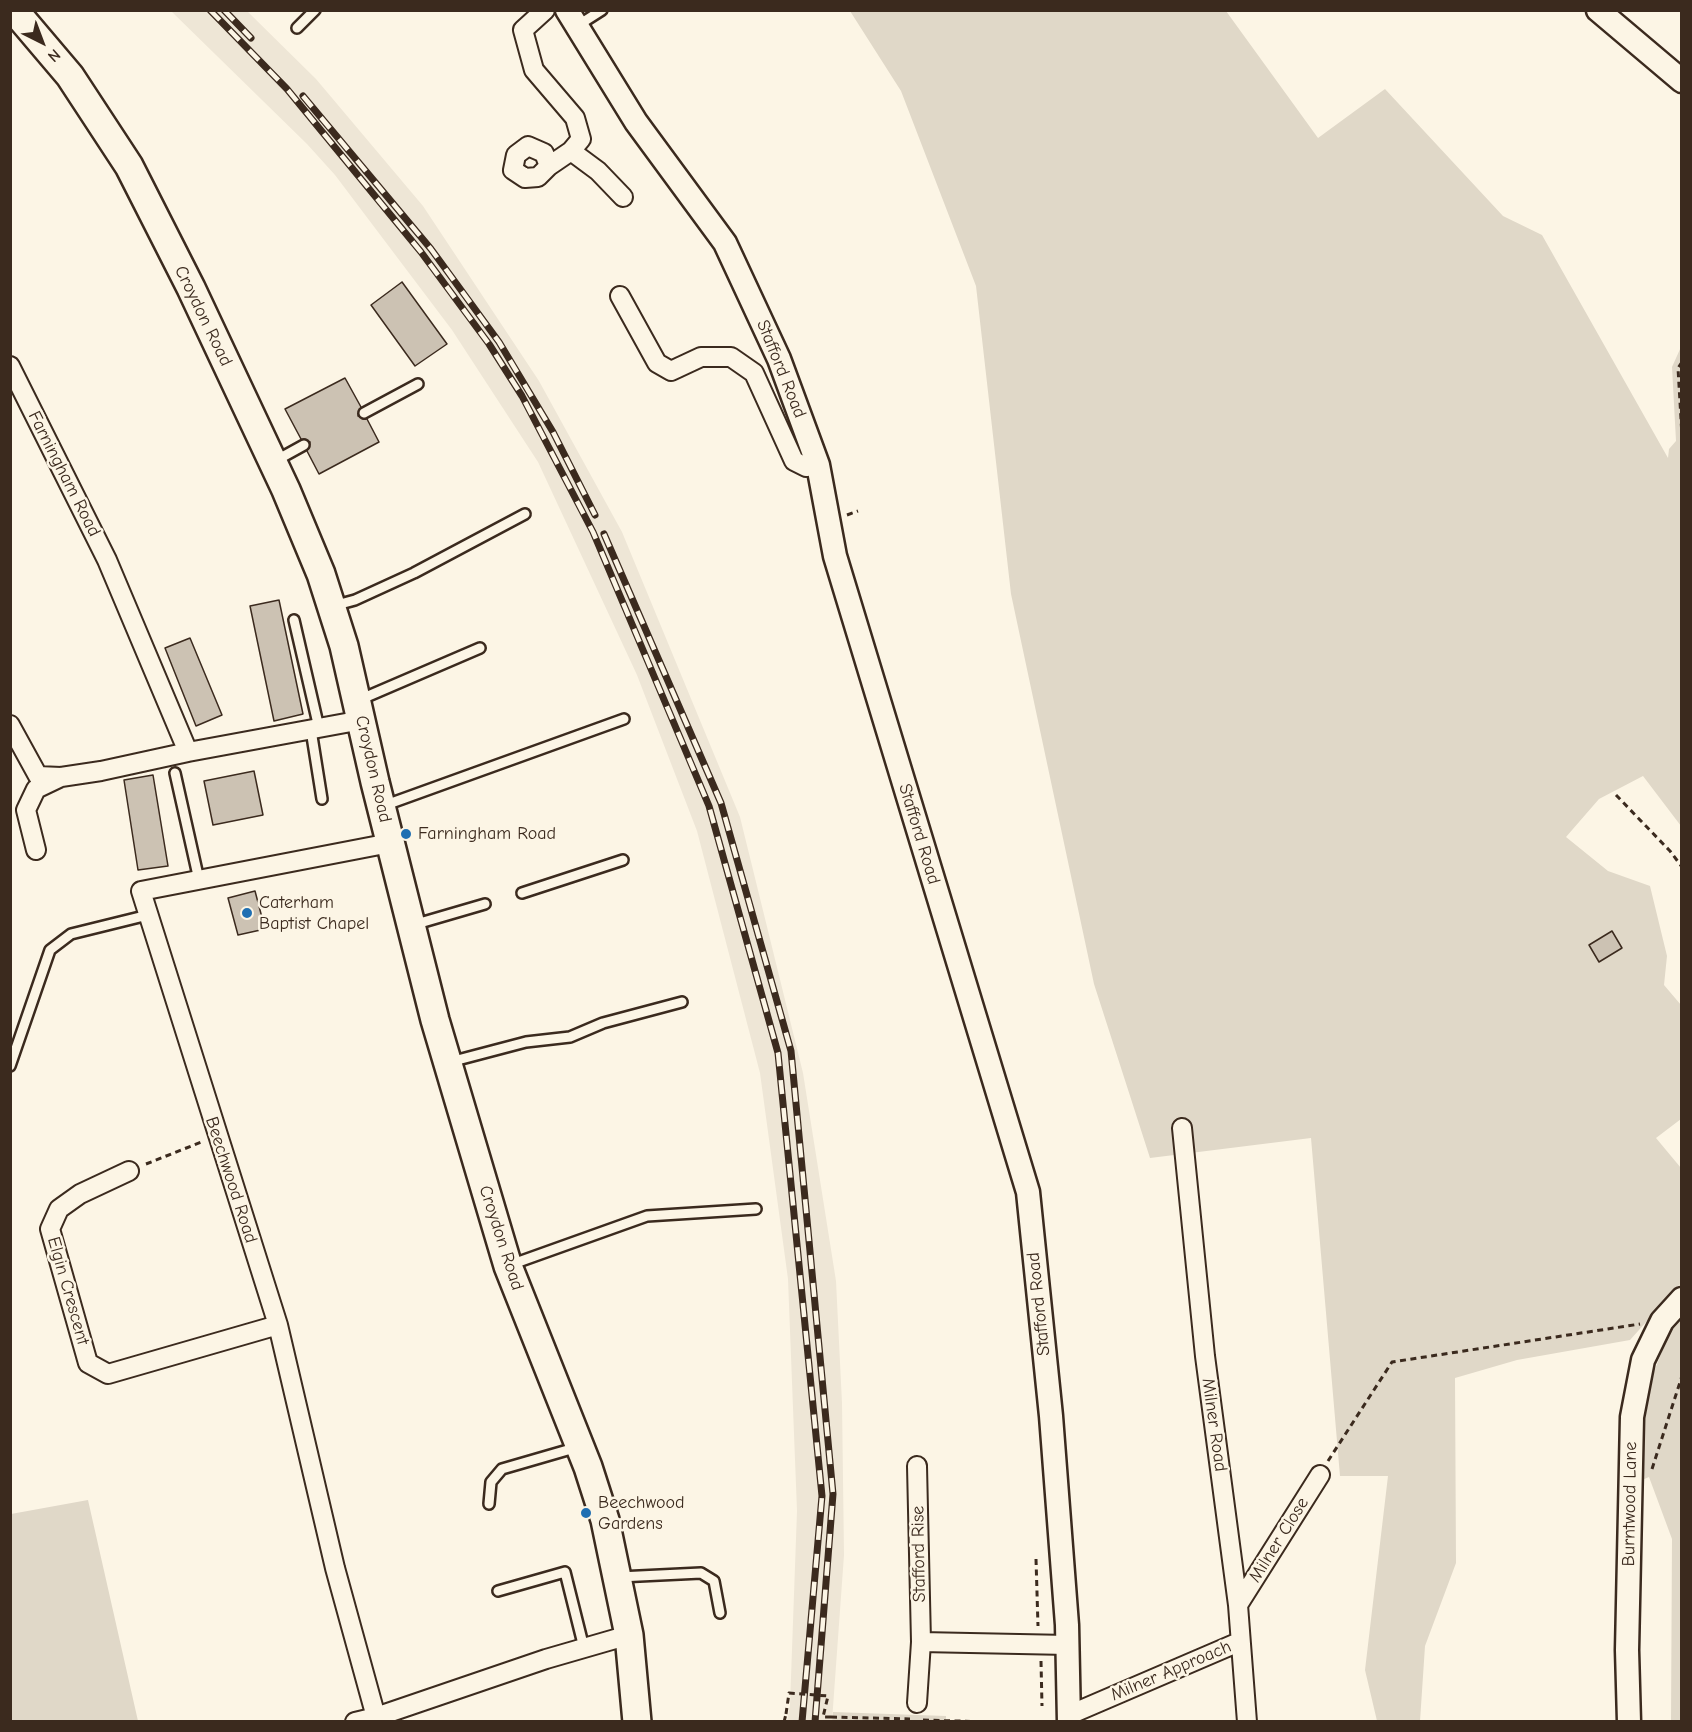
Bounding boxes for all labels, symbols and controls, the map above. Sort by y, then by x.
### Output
north arrow [12,12,72,72]
text: N [44,45,64,66]
street label: Croydon Road [169,262,237,370]
street label: Stafford Road [751,317,811,421]
street label: Farningham Road [23,408,105,540]
street label: Croydon Road [350,713,396,825]
street label: Stafford Road [893,781,945,887]
place label: Farningham Road [418,823,556,845]
marker: Farningham Road [399,827,413,841]
place label: Caterham Baptist Chapel [259,892,369,934]
marker: Caterham Baptist Chapel [240,906,254,920]
street label: Beechwood Road [200,1114,262,1246]
street label: Croydon Road [474,1183,528,1293]
street label: Elgin Crescent [42,1234,94,1348]
street label: Stafford Road [1023,1251,1055,1357]
street label: Milner Road [1197,1377,1231,1473]
street label: Burntwood Lane [1618,1442,1642,1566]
place label: Beechwood Gardens [598,1492,685,1534]
street label: Milner Close [1244,1494,1314,1586]
marker: Beechwood Gardens [579,1506,593,1520]
street label: Stafford Rise [907,1506,931,1602]
street label: Milner Approach [1108,1636,1234,1706]

